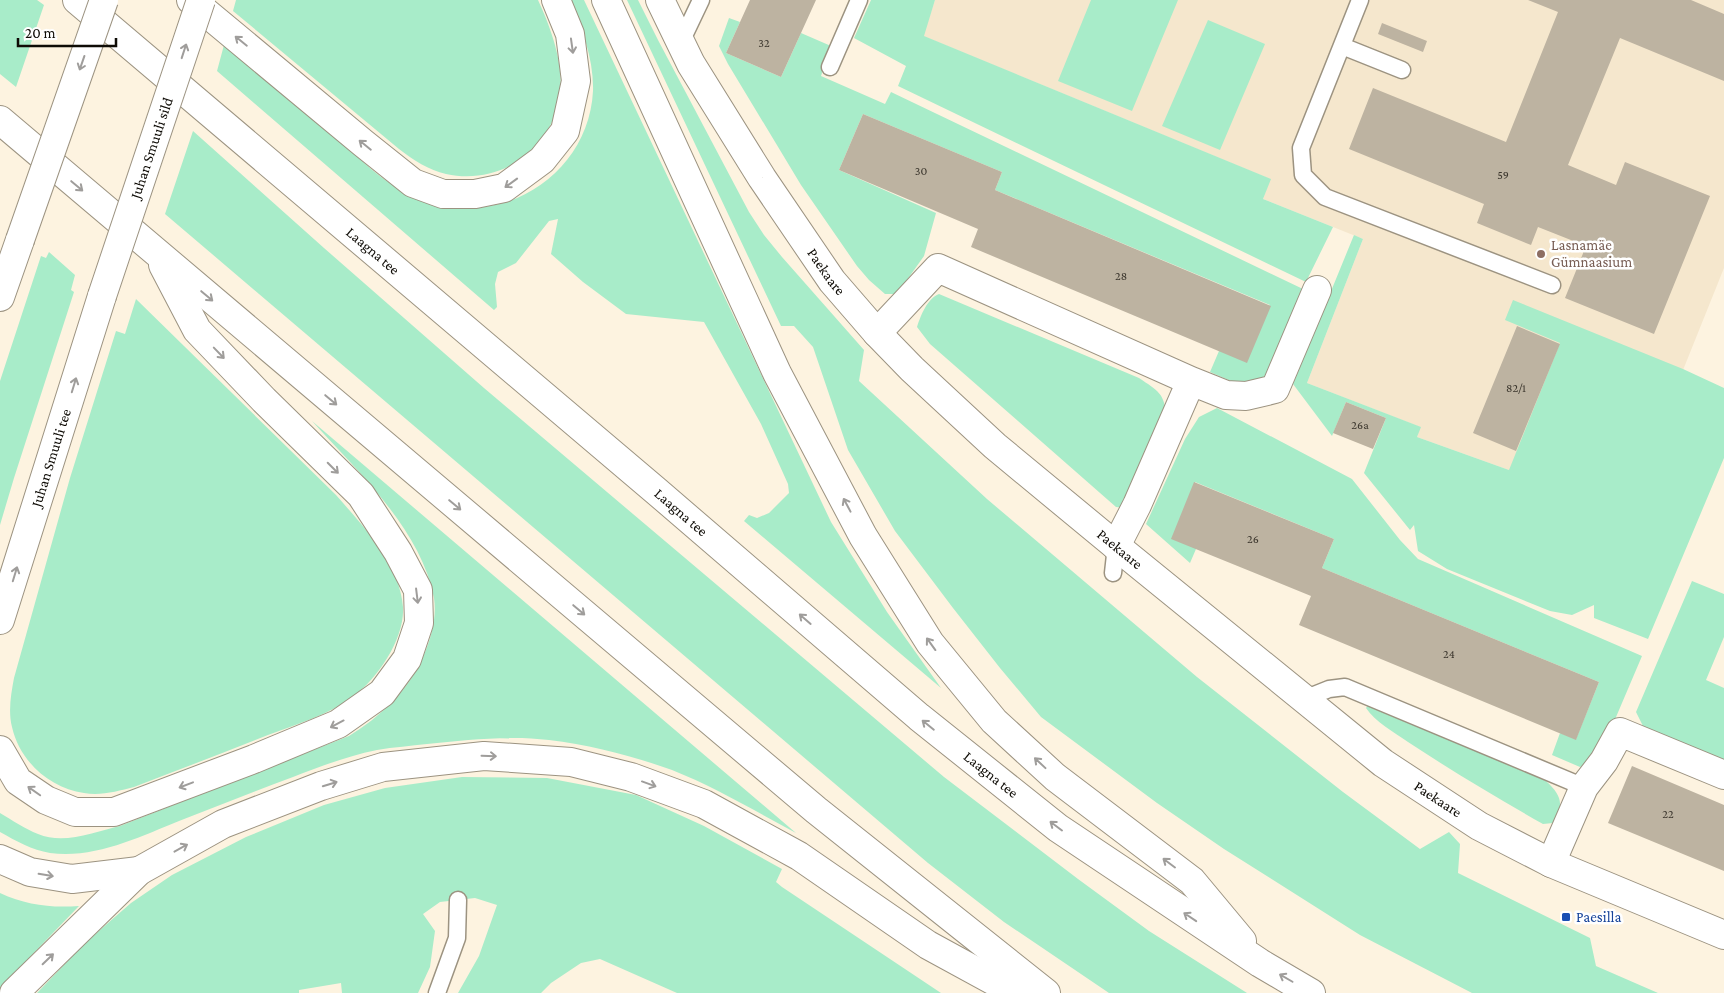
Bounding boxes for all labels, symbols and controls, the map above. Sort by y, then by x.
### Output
scale bar [18,15,115,47]
text: 20 m [25,25,56,41]
one-way arrow [235,35,248,46]
house number: 32 [758,36,770,50]
one-way arrow [567,38,577,54]
one-way arrow [180,43,189,59]
one-way arrow [77,54,86,70]
street label: Juhan Smuuli sild [126,95,176,203]
one-way arrow [359,140,372,151]
house number: 30 [915,164,927,178]
house number: 59 [1497,168,1509,182]
one-way arrow [504,178,518,188]
one-way arrow [70,180,83,191]
street label: Laagna tee [343,224,403,278]
place label: Lasnamäe Gümnaasium [1551,237,1632,270]
street label: Paekaare [804,245,849,298]
marker: Lasnamäe Gümnaasium [1535,248,1547,260]
house number: 28 [1115,269,1127,283]
one-way arrow [200,290,213,301]
one-way arrow [213,346,225,359]
one-way arrow [70,378,79,394]
house number: 82/1 [1506,381,1526,395]
one-way arrow [324,395,337,406]
street label: Juhan Smuuli tee [27,406,74,511]
house number: 26a [1351,418,1369,432]
one-way arrow [327,462,340,474]
street label: Laagna tee [651,485,711,540]
one-way arrow [842,498,851,513]
one-way arrow [448,500,461,511]
street label: Paekaare [1094,526,1146,572]
house number: 26 [1247,532,1259,546]
one-way arrow [10,566,20,582]
one-way arrow [412,587,422,603]
one-way arrow [573,604,586,616]
one-way arrow [799,614,812,625]
one-way arrow [926,637,936,651]
house number: 24 [1443,647,1455,661]
one-way arrow [329,719,344,729]
one-way arrow [922,719,935,730]
street label: Laagna tee [961,748,1021,801]
one-way arrow [481,752,497,761]
one-way arrow [1034,757,1047,769]
one-way arrow [322,778,338,788]
street label: Paekaare [1411,778,1465,821]
one-way arrow [640,780,656,789]
one-way arrow [179,781,194,790]
one-way arrow [27,786,41,797]
house number: 22 [1662,807,1674,821]
one-way arrow [1049,821,1063,831]
one-way arrow [173,842,188,852]
one-way arrow [1162,858,1176,868]
one-way arrow [37,870,53,880]
place label: Paesilla [1576,909,1622,925]
one-way arrow [1184,911,1198,921]
marker: Paesilla [1560,911,1572,923]
one-way arrow [42,953,54,965]
one-way arrow [1278,973,1293,983]

